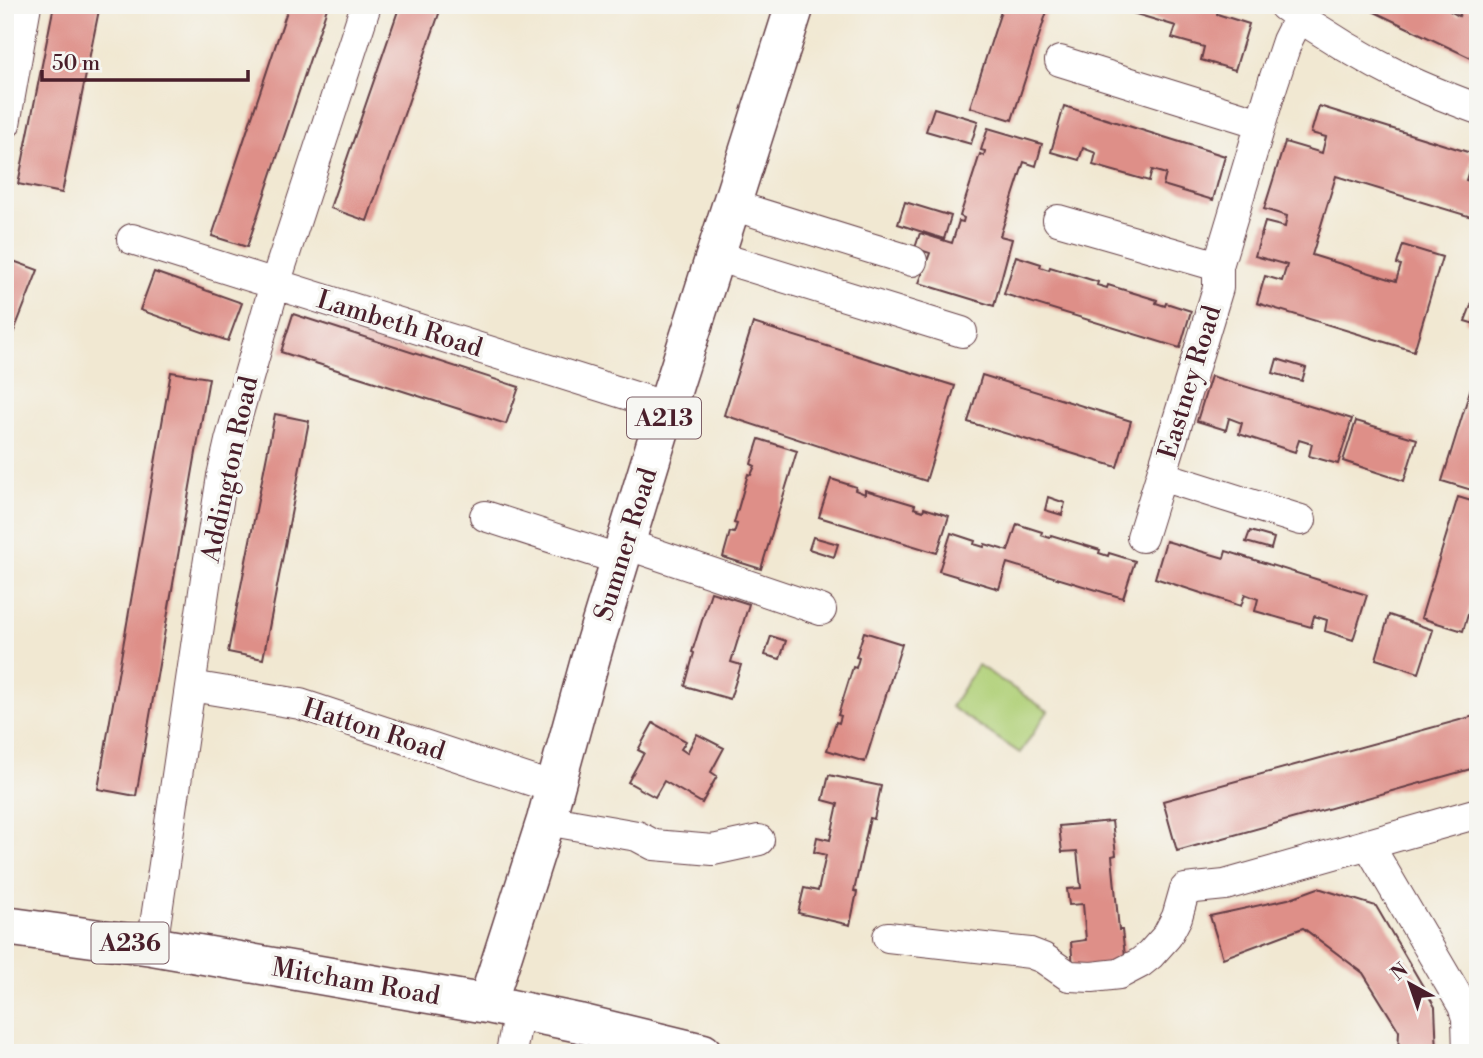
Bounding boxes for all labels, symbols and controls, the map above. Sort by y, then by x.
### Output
scale bar [42,38,248,82]
text: 50 m [52,51,100,77]
street label: Lambeth Road [313,284,487,364]
street label: Eastney Road [1151,301,1229,463]
street label: Addington Road [194,373,265,566]
road number: A213 [627,398,701,438]
street label: Sumner Road [588,464,664,625]
street label: Hatton Road [298,692,449,768]
road number: A236 [92,923,168,964]
north arrow [1374,950,1444,1020]
street label: Mitcham Road [269,951,443,1013]
text: N [1386,958,1413,986]

